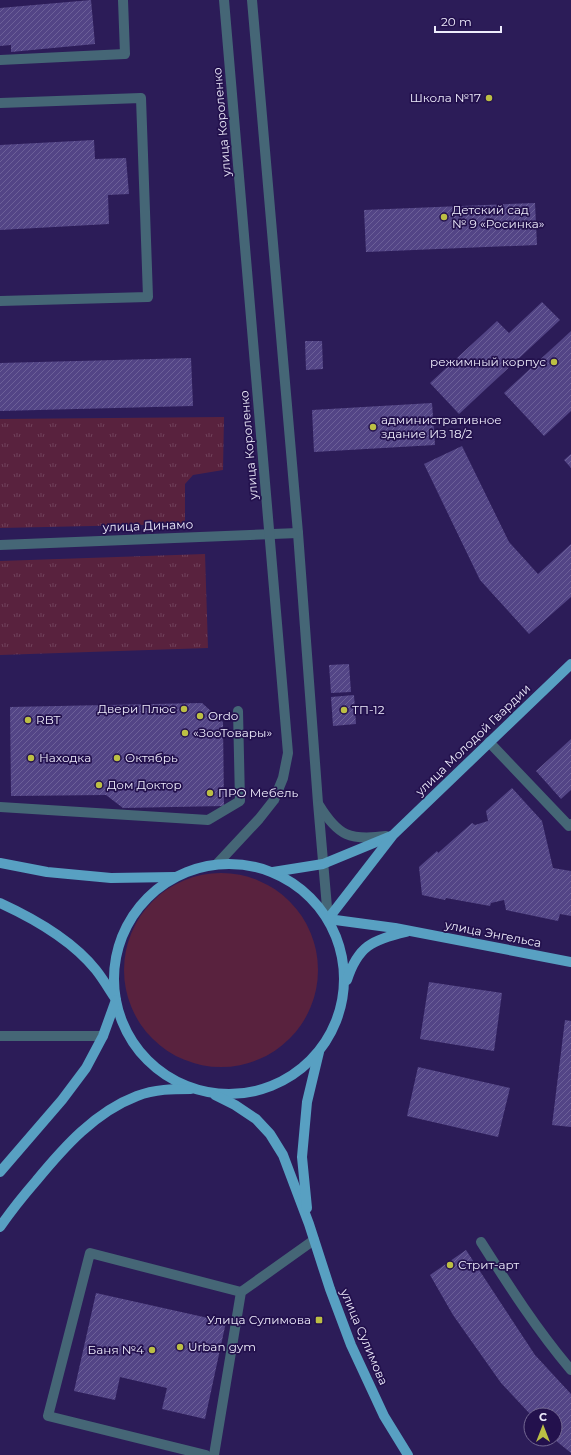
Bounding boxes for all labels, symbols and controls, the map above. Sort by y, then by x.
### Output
scale bar [435,8,501,34]
text: 20 m [441,14,472,29]
street label: улица Короленко [209,66,234,178]
place label: Школа №17 [410,90,481,105]
marker: Школа №17 [484,93,494,103]
place label: Детский сад № 9 «Росинка» [452,202,545,231]
marker: Детский сад № 9 «Росинка» [439,212,449,222]
place label: режимный корпус [430,354,546,369]
marker: режимный корпус [549,357,559,367]
street label: улица Короленко [236,389,261,501]
place label: административное здание ИЗ 18/2 [381,412,502,441]
marker: административное здание ИЗ 18/2 [368,422,378,432]
street label: улица Динамо [101,516,194,535]
street label: улица Молодой Гвардии [411,681,533,799]
place label: Двери Плюс [98,701,176,716]
place label: ТП-12 [352,702,385,717]
marker: Двери Плюс [179,704,189,714]
marker: ТП-12 [339,705,349,715]
place label: Ordo [208,708,238,723]
marker: Ordo [195,711,205,721]
place label: RBT [36,712,61,727]
marker: RBT [23,715,33,725]
place label: «ЗооТовары» [193,725,272,740]
marker: «ЗооТовары» [180,728,190,738]
place label: Находка [39,750,91,765]
place label: Октябрь [125,750,178,765]
marker: Находка [26,753,36,763]
marker: Октябрь [112,753,122,763]
place label: Дом Доктор [107,777,182,792]
marker: Дом Доктор [94,780,104,790]
place label: ПРО Мебель [218,785,299,800]
marker: ПРО Мебель [205,788,215,798]
street label: улица Энгельса [443,917,543,950]
place label: Стрит-арт [458,1257,520,1272]
marker: Стрит-арт [445,1260,455,1270]
street label: улица Сулимова [337,1286,391,1387]
place label: Улица Сулимова [207,1312,311,1327]
marker: Улица Сулимова [314,1315,324,1325]
place label: Urban gym [188,1339,256,1354]
place label: Баня №4 [88,1342,144,1357]
marker: Urban gym [175,1342,185,1352]
marker: Баня №4 [147,1345,157,1355]
north arrow [523,1407,563,1447]
text: С [539,1410,547,1424]

